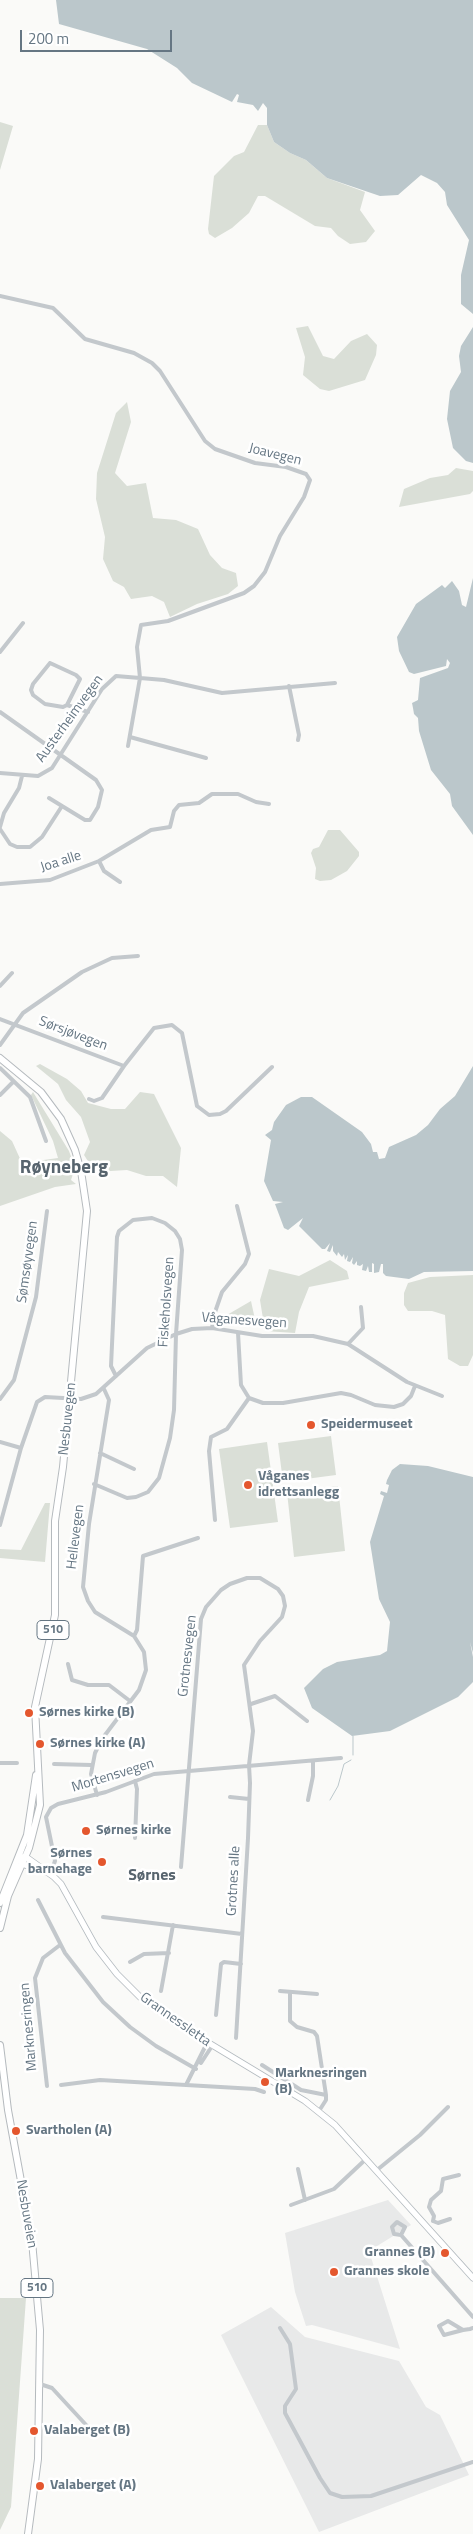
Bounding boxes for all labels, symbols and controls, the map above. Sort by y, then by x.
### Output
scale bar [22,20,175,52]
text: 200 m [28,27,69,50]
street label: Joavegen [247,440,303,470]
street label: Austerheimvegen [33,672,107,766]
street label: Joa alle [38,848,84,876]
street label: Sørsjøvegen [36,1013,110,1055]
district label: Røyneberg [20,1157,108,1179]
street label: Sømsøyvegen [14,1220,42,1304]
street label: Fiskeholsvegen [155,1256,179,1348]
street label: Våganesvegen [201,1310,287,1332]
street label: Nesbuvegen [56,1382,80,1456]
place label: Speidermuseet [321,1417,412,1433]
marker: Speidermuseet [305,1419,317,1431]
place label: Våganes idrettsanlegg [258,1469,339,1501]
marker: Våganes idrettsanlegg [242,1479,254,1491]
street label: Hellevegen [64,1504,88,1570]
street label: Grotnesvegen [175,1614,201,1698]
road number: 510 [37,1620,69,1640]
place label: Sørnes kirke (B) [39,1705,134,1721]
marker: Sørnes kirke (B) [23,1707,35,1719]
place label: Sørnes kirke (A) [50,1736,145,1752]
marker: Sørnes kirke (A) [34,1738,46,1750]
street label: Mortensvegen [70,1755,156,1797]
place label: Sørnes kirke [96,1823,171,1839]
marker: Sørnes kirke [80,1825,92,1837]
street label: Grotnes alle [224,1845,244,1917]
place label: Sørnes barnehage [28,1846,92,1878]
marker: Sørnes barnehage [96,1856,108,1868]
district label: Sørnes [128,1866,176,1886]
street label: Marknesringen [17,1982,41,2072]
street label: Grannessletta [136,1989,214,2051]
place label: Marknesringen (B) [275,2066,367,2098]
marker: Marknesringen (B) [259,2076,271,2088]
place label: Svartholen (A) [26,2123,112,2139]
marker: Svartholen (A) [10,2125,22,2137]
street label: Nesbuveien [12,2179,40,2249]
place label: Grannes (B) [365,2245,435,2261]
marker: Grannes (B) [439,2247,451,2259]
place label: Grannes skole [344,2264,429,2280]
marker: Grannes skole [328,2266,340,2278]
road number: 510 [21,2278,53,2298]
place label: Valaberget (B) [44,2423,130,2439]
marker: Valaberget (B) [28,2425,40,2437]
place label: Valaberget (A) [50,2478,136,2494]
marker: Valaberget (A) [34,2480,46,2492]

